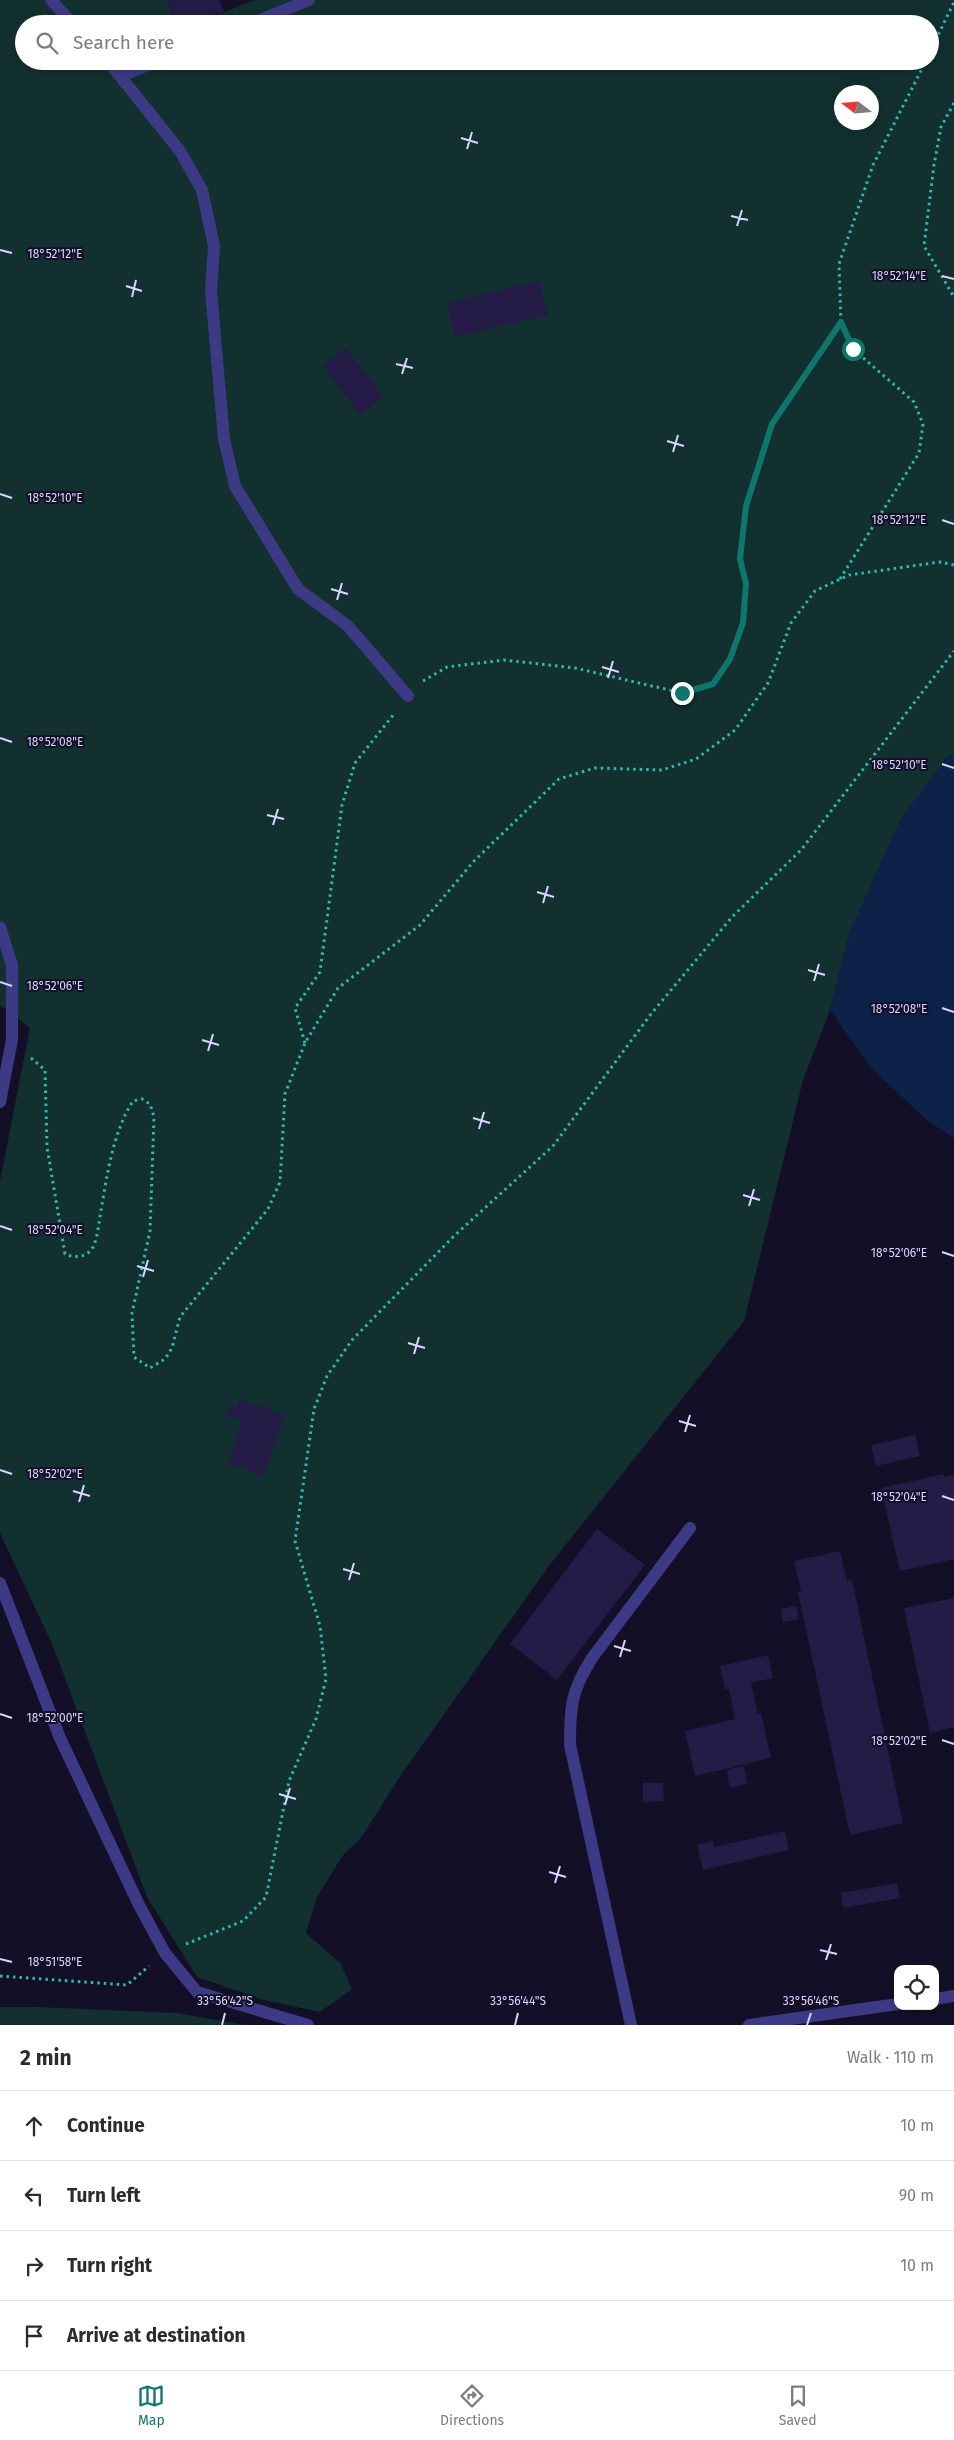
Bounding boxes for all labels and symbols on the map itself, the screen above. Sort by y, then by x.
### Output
north arrow [834,85,879,130]
text: 18°52'12"E [28,247,82,261]
text: 18°52'14"E [872,269,926,283]
route start [842,338,865,361]
text: 18°52'10"E [27,491,83,505]
text: 18°52'12"E [872,513,926,527]
route end [671,682,694,705]
text: 18°52'08"E [27,735,83,749]
text: 18°52'10"E [871,758,927,772]
text: 18°52'06"E [27,979,83,993]
text: 18°52'08"E [871,1002,927,1016]
text: 18°52'04"E [27,1223,83,1237]
text: 18°52'06"E [871,1246,927,1260]
text: 18°52'02"E [27,1467,83,1481]
text: 18°52'04"E [871,1490,927,1504]
text: 18°52'00"E [27,1711,83,1725]
text: 18°52'02"E [871,1734,927,1748]
text: 18°51'58"E [28,1955,82,1969]
text: 33°56'42"S [197,1994,253,2008]
text: 33°56'44"S [490,1994,546,2008]
text: 33°56'46"S [783,1994,840,2008]

